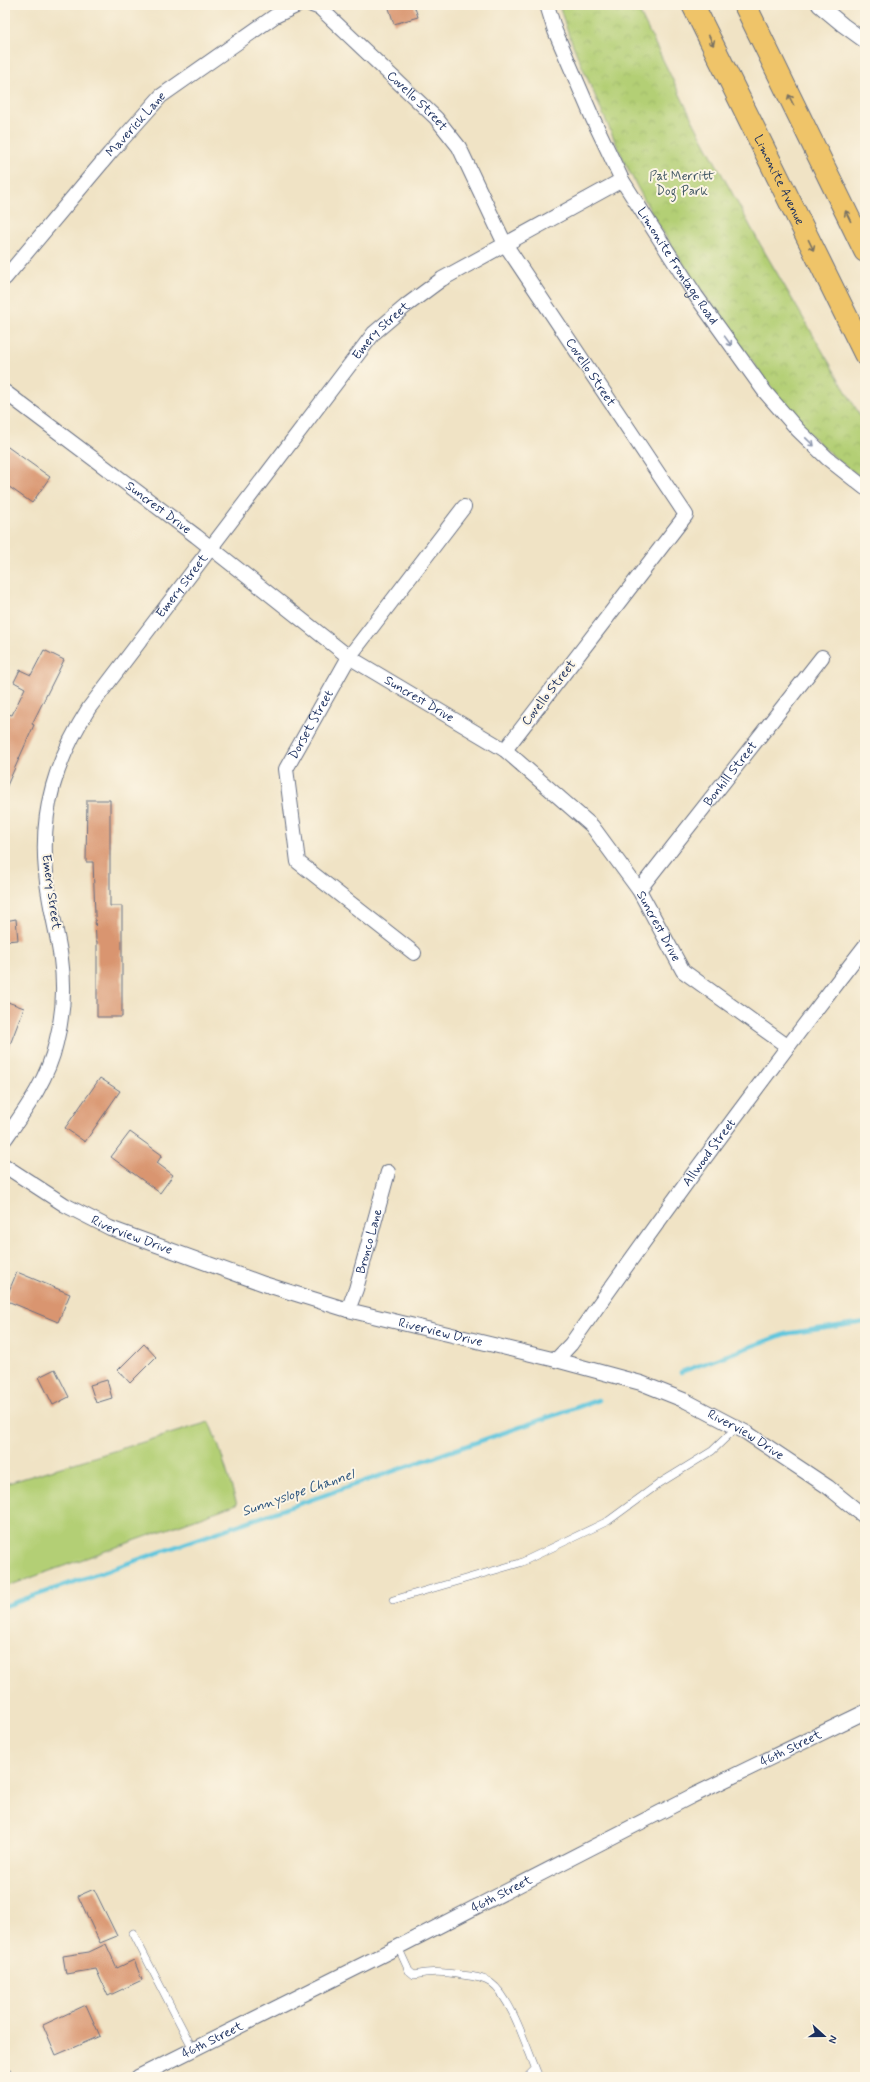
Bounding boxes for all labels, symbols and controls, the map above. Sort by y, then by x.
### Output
one-way arrow [707,34,715,46]
street label: Covello Street [383,67,451,134]
street label: Maverick Lane [102,87,169,161]
one-way arrow [787,94,794,106]
street label: Limonite Avenue [750,132,809,228]
park label: Pat Merritt Dog Park [649,168,715,202]
street label: Limonite Frontage Road [633,204,722,328]
one-way arrow [844,211,851,223]
one-way arrow [808,238,815,250]
street label: Emery Street [348,297,414,363]
street label: Covello Street [562,335,620,410]
one-way arrow [724,335,733,346]
one-way arrow [805,437,815,447]
street label: Suncrest Drive [122,477,195,538]
street label: Emery Street [152,550,212,621]
street label: Covello Street [518,657,580,729]
street label: Suncrest Drive [381,672,457,726]
street label: Dorset Street [285,687,337,763]
street label: Bonhill Street [700,738,761,809]
street label: Emery Street [37,853,65,931]
street label: Suncrest Drive [633,888,685,965]
street label: Allwood Street [678,1115,740,1190]
street label: Bronco Lane [352,1207,386,1276]
street label: Riverview Drive [88,1211,175,1259]
street label: Riverview Drive [397,1314,484,1351]
street label: Riverview Drive [705,1405,787,1464]
water label: Sunnyslope Channel [239,1465,359,1521]
street label: 46th Street [757,1726,825,1770]
street label: 46th Street [468,1871,535,1917]
north arrow [804,2016,844,2056]
street label: 46th Street [179,2017,246,2062]
text: N [825,2033,840,2045]

